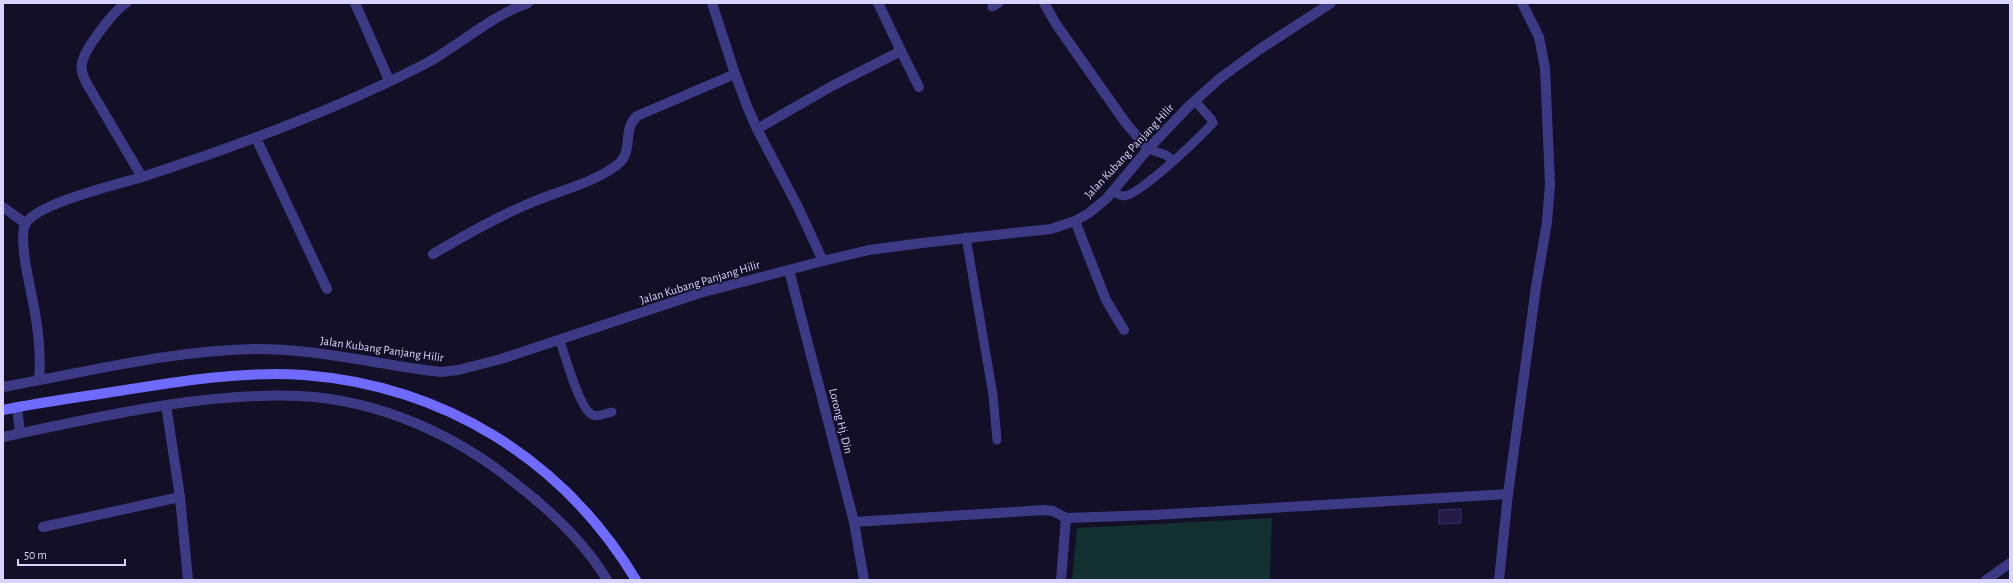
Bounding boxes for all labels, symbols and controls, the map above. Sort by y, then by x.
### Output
street label: Jalan Kubang Panjang Hilir [1082,101,1177,201]
street label: Jalan Kubang Panjang Hilir [639,258,762,307]
street label: Jalan Kubang Panjang Hilir [319,334,445,365]
street label: Lorong Hj. Din [826,387,855,455]
scale bar [18,541,125,567]
text: 50 m [24,549,47,561]

